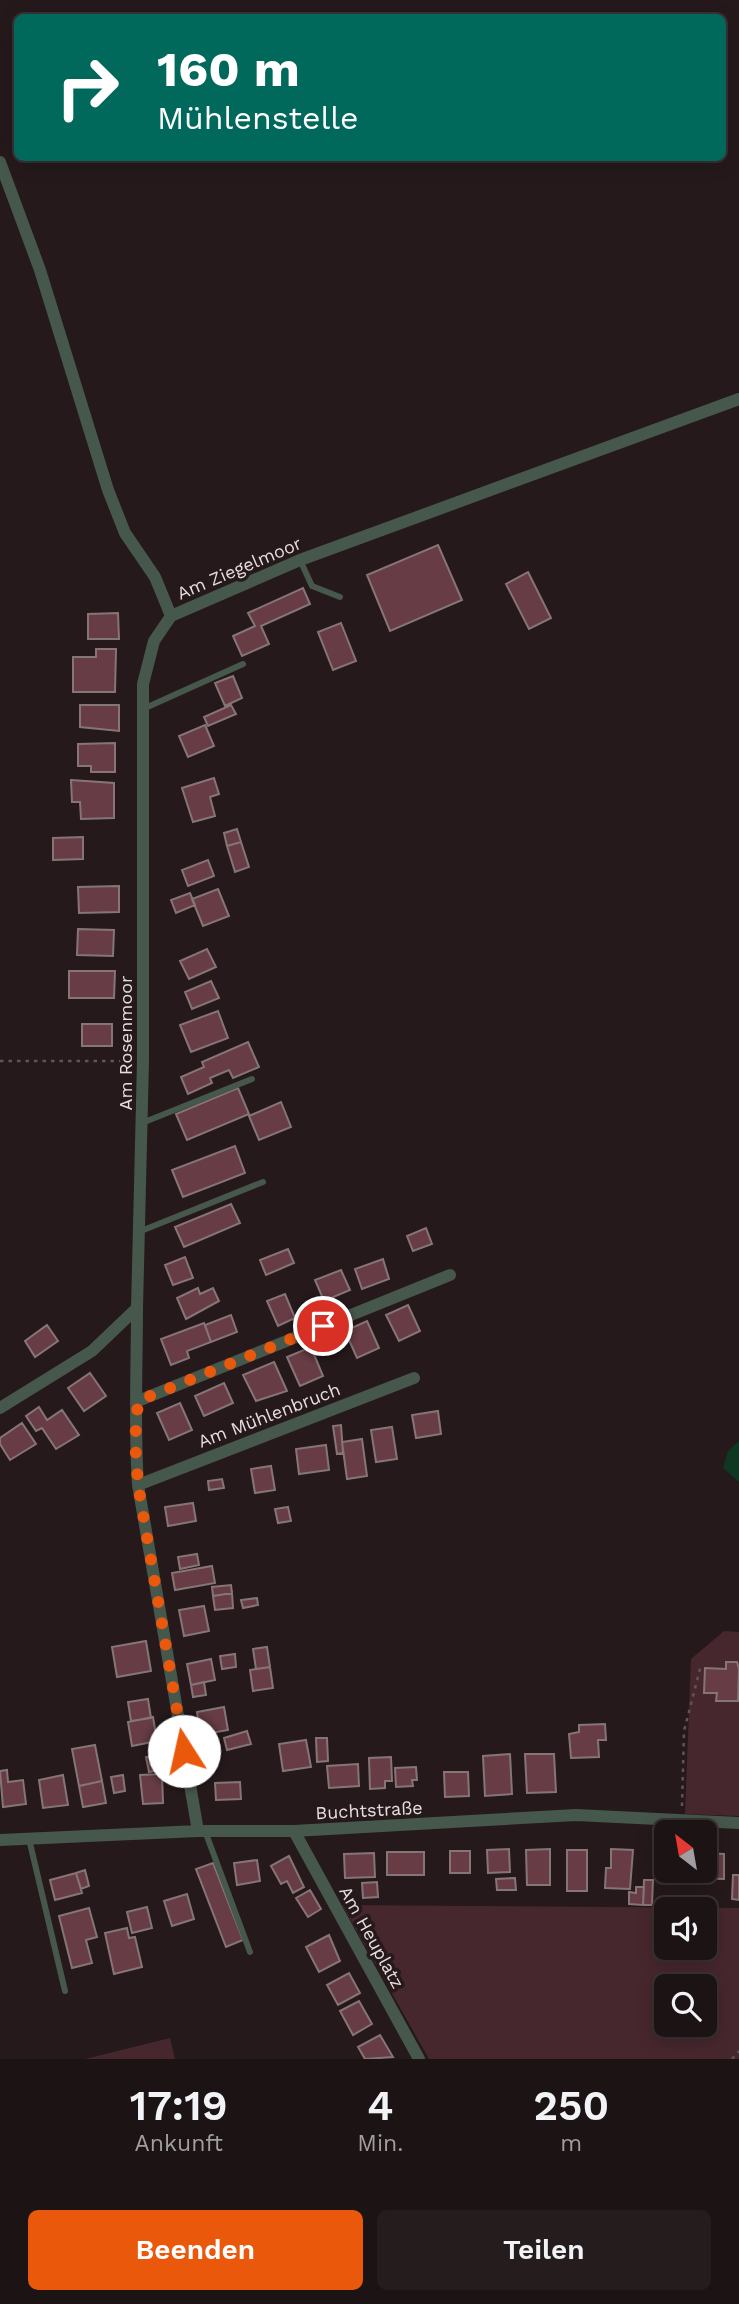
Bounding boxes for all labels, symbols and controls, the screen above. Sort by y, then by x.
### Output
text: 160 m [157,40,300,98]
icon: right [42,42,133,133]
text: Mühlenstelle [157,99,358,137]
street label: Am Ziegelmoor [174,532,304,604]
street label: Am Rosenmoor [115,976,136,1110]
pin [293,1296,353,1356]
icon: arrive [304,1307,342,1345]
street label: Am Mühlenbruch [195,1378,343,1452]
position arrow [147,1714,221,1788]
street label: Buchtstraße [315,1797,423,1823]
north arrow [654,1820,718,1883]
map controls [654,1820,717,2037]
street label: Am Heuplatz [335,1882,409,1992]
button: sound [654,1897,717,1960]
button: search [654,1974,717,2037]
text: 17:19 [130,2081,228,2130]
text: 4 [367,2081,394,2130]
text: 250 [533,2081,609,2130]
text: Ankunft [135,2130,223,2157]
text: Min. [357,2130,403,2157]
text: m [560,2130,582,2157]
button: Beenden [28,2210,363,2290]
button: Teilen [377,2210,711,2290]

